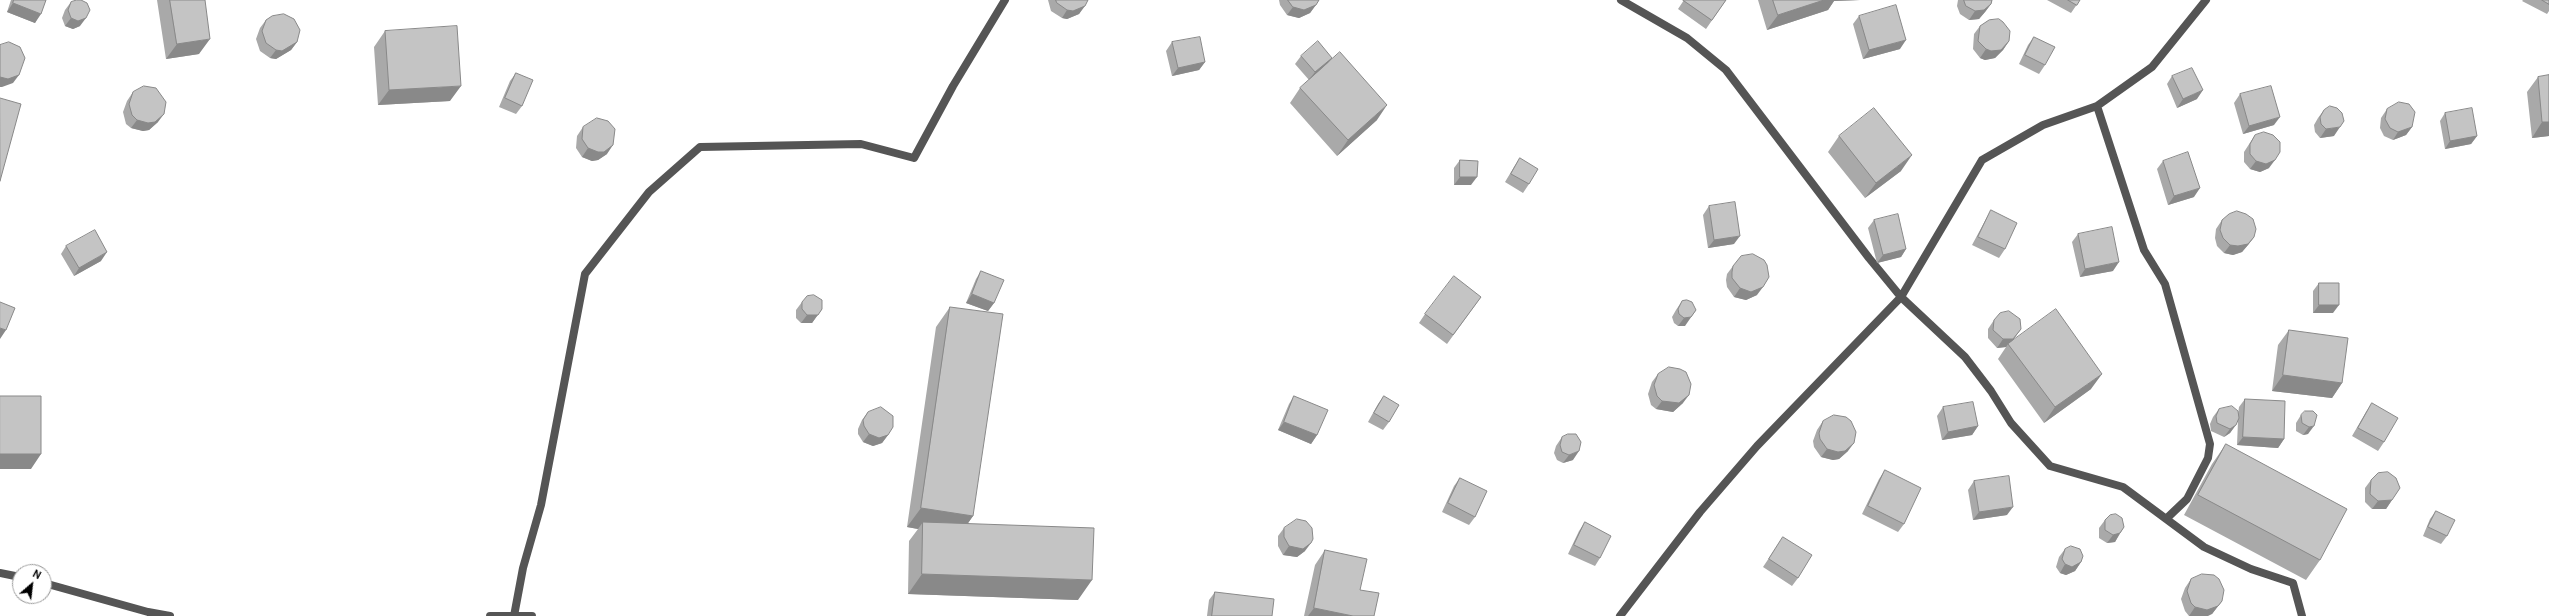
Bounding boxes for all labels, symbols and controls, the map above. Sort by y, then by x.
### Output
north arrow [12,564,52,604]
text: N [30,566,44,582]

